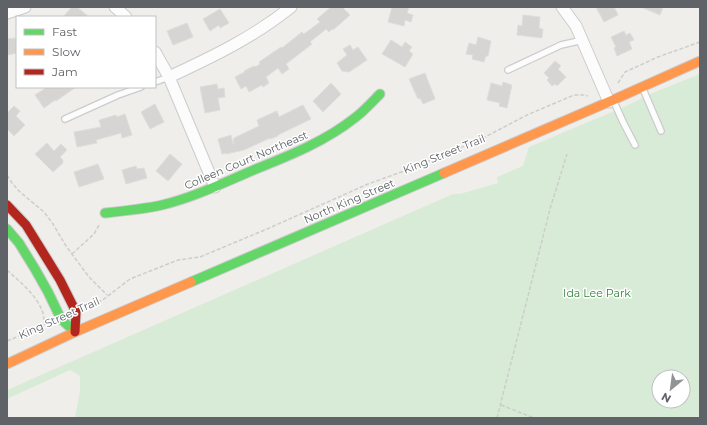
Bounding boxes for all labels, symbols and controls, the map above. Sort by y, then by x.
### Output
legend [16,16,156,88]
text: Fast [52,24,77,39]
text: Slow [52,44,81,59]
text: Jam [51,64,78,79]
street label: Colleen Court Northeast [182,127,310,192]
street label: King Street Trail [401,131,487,177]
street label: North King Street [302,175,397,226]
park label: Ida Lee Park [563,286,631,300]
street label: King Street Trail [16,294,102,342]
north arrow [651,369,691,409]
text: N [659,389,673,406]

